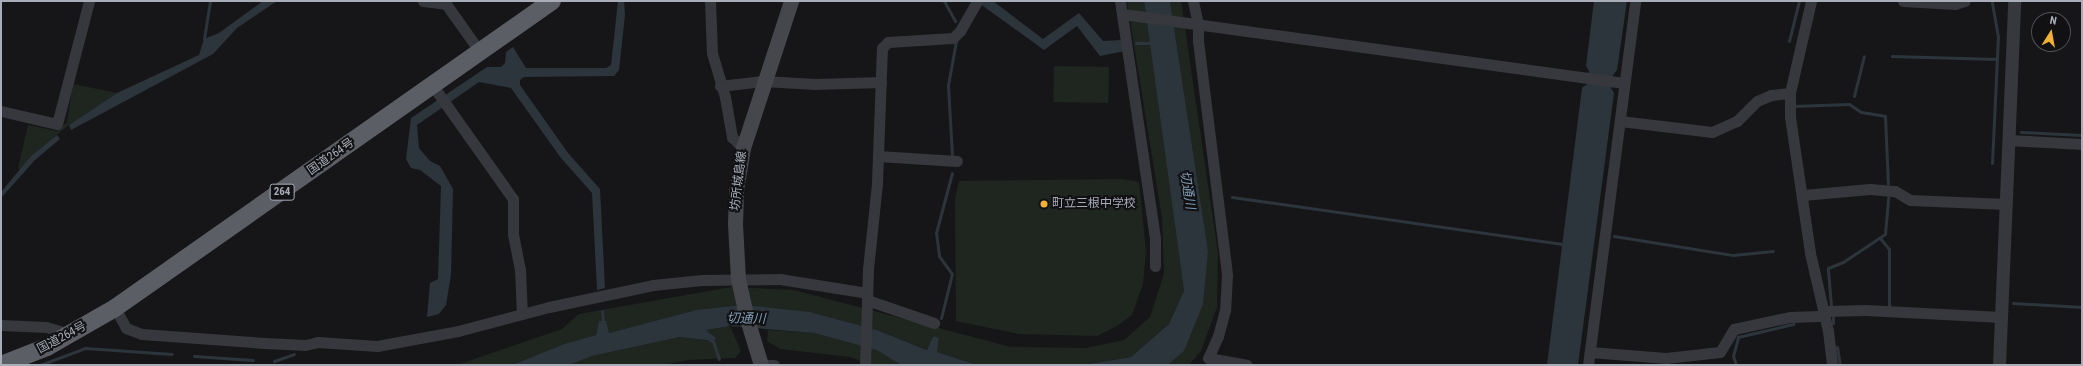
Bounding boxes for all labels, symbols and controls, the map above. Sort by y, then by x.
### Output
north arrow [2031,12,2071,52]
text: N [2049,14,2058,28]
street label: 国道264号 [305,136,357,178]
street label: 坊所城島線 [728,150,750,212]
water label: 切通川 [1176,170,1198,210]
road number: 264 [269,183,295,201]
place label: 町立三根中学校 [1052,197,1136,211]
marker: 町立三根中学校 [1039,199,1049,209]
water label: 切通川 [726,311,766,327]
street label: 国道264号 [35,319,89,357]

